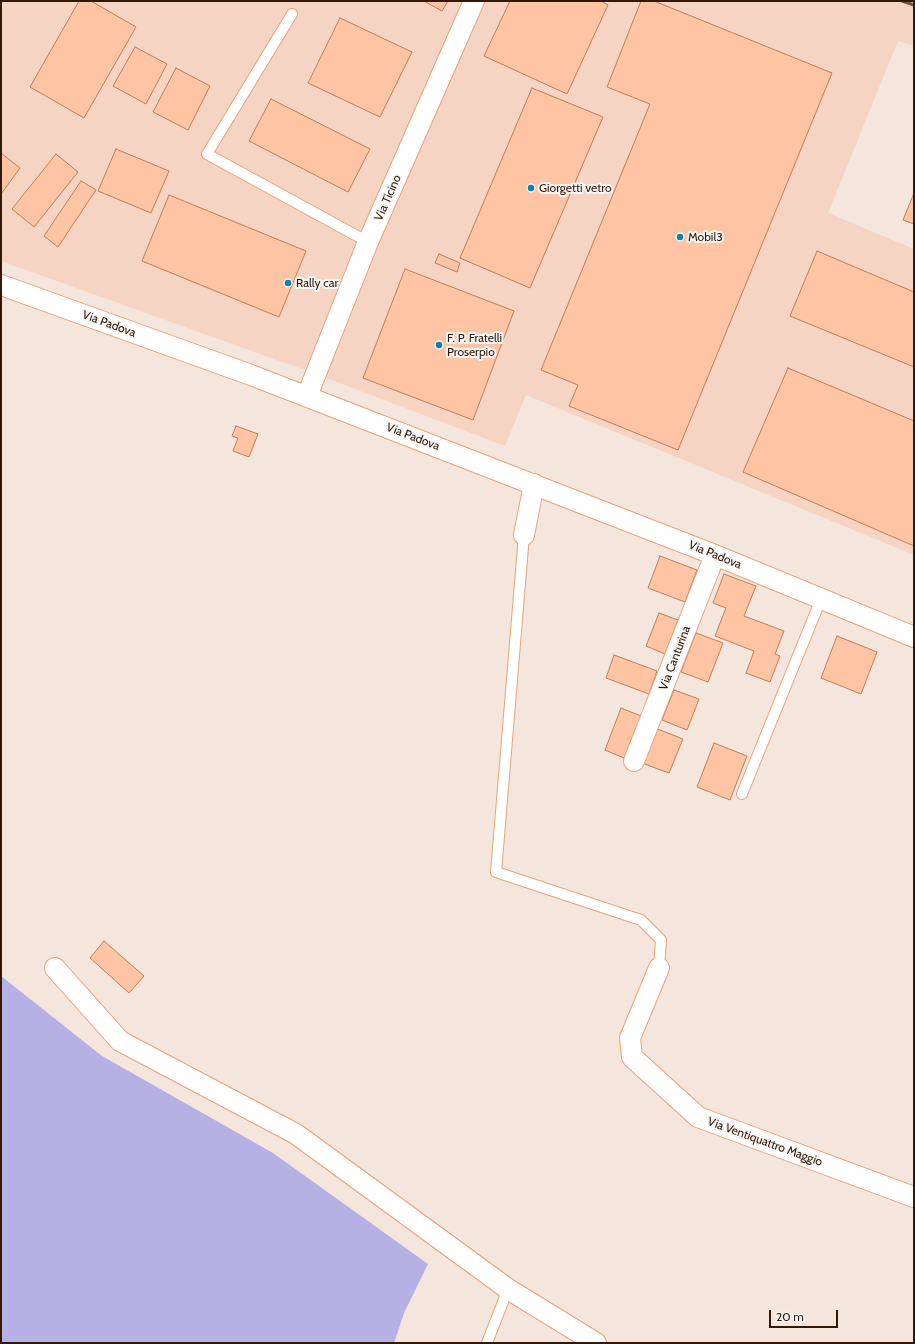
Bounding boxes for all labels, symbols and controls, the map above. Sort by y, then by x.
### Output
street label: Via Ticino [371,173,405,223]
place label: Giorgetti vetro [539,181,612,195]
marker: Giorgetti vetro [526,183,536,193]
place label: Mobil3 [688,230,723,244]
marker: Mobil3 [675,232,685,242]
place label: Rally car [296,276,338,290]
marker: Rally car [283,278,293,288]
street label: Via Padova [80,308,138,340]
place label: F. P. Fratelli Proserpio [447,331,502,359]
marker: F. P. Fratelli Proserpio [434,340,444,350]
street label: Via Padova [384,420,442,454]
street label: Via Padova [686,538,744,572]
street label: Via Canturina [656,624,694,692]
street label: Via Ventiquattro Maggio [706,1115,824,1169]
scale bar [771,1302,840,1328]
text: 20 m [776,1309,804,1324]

